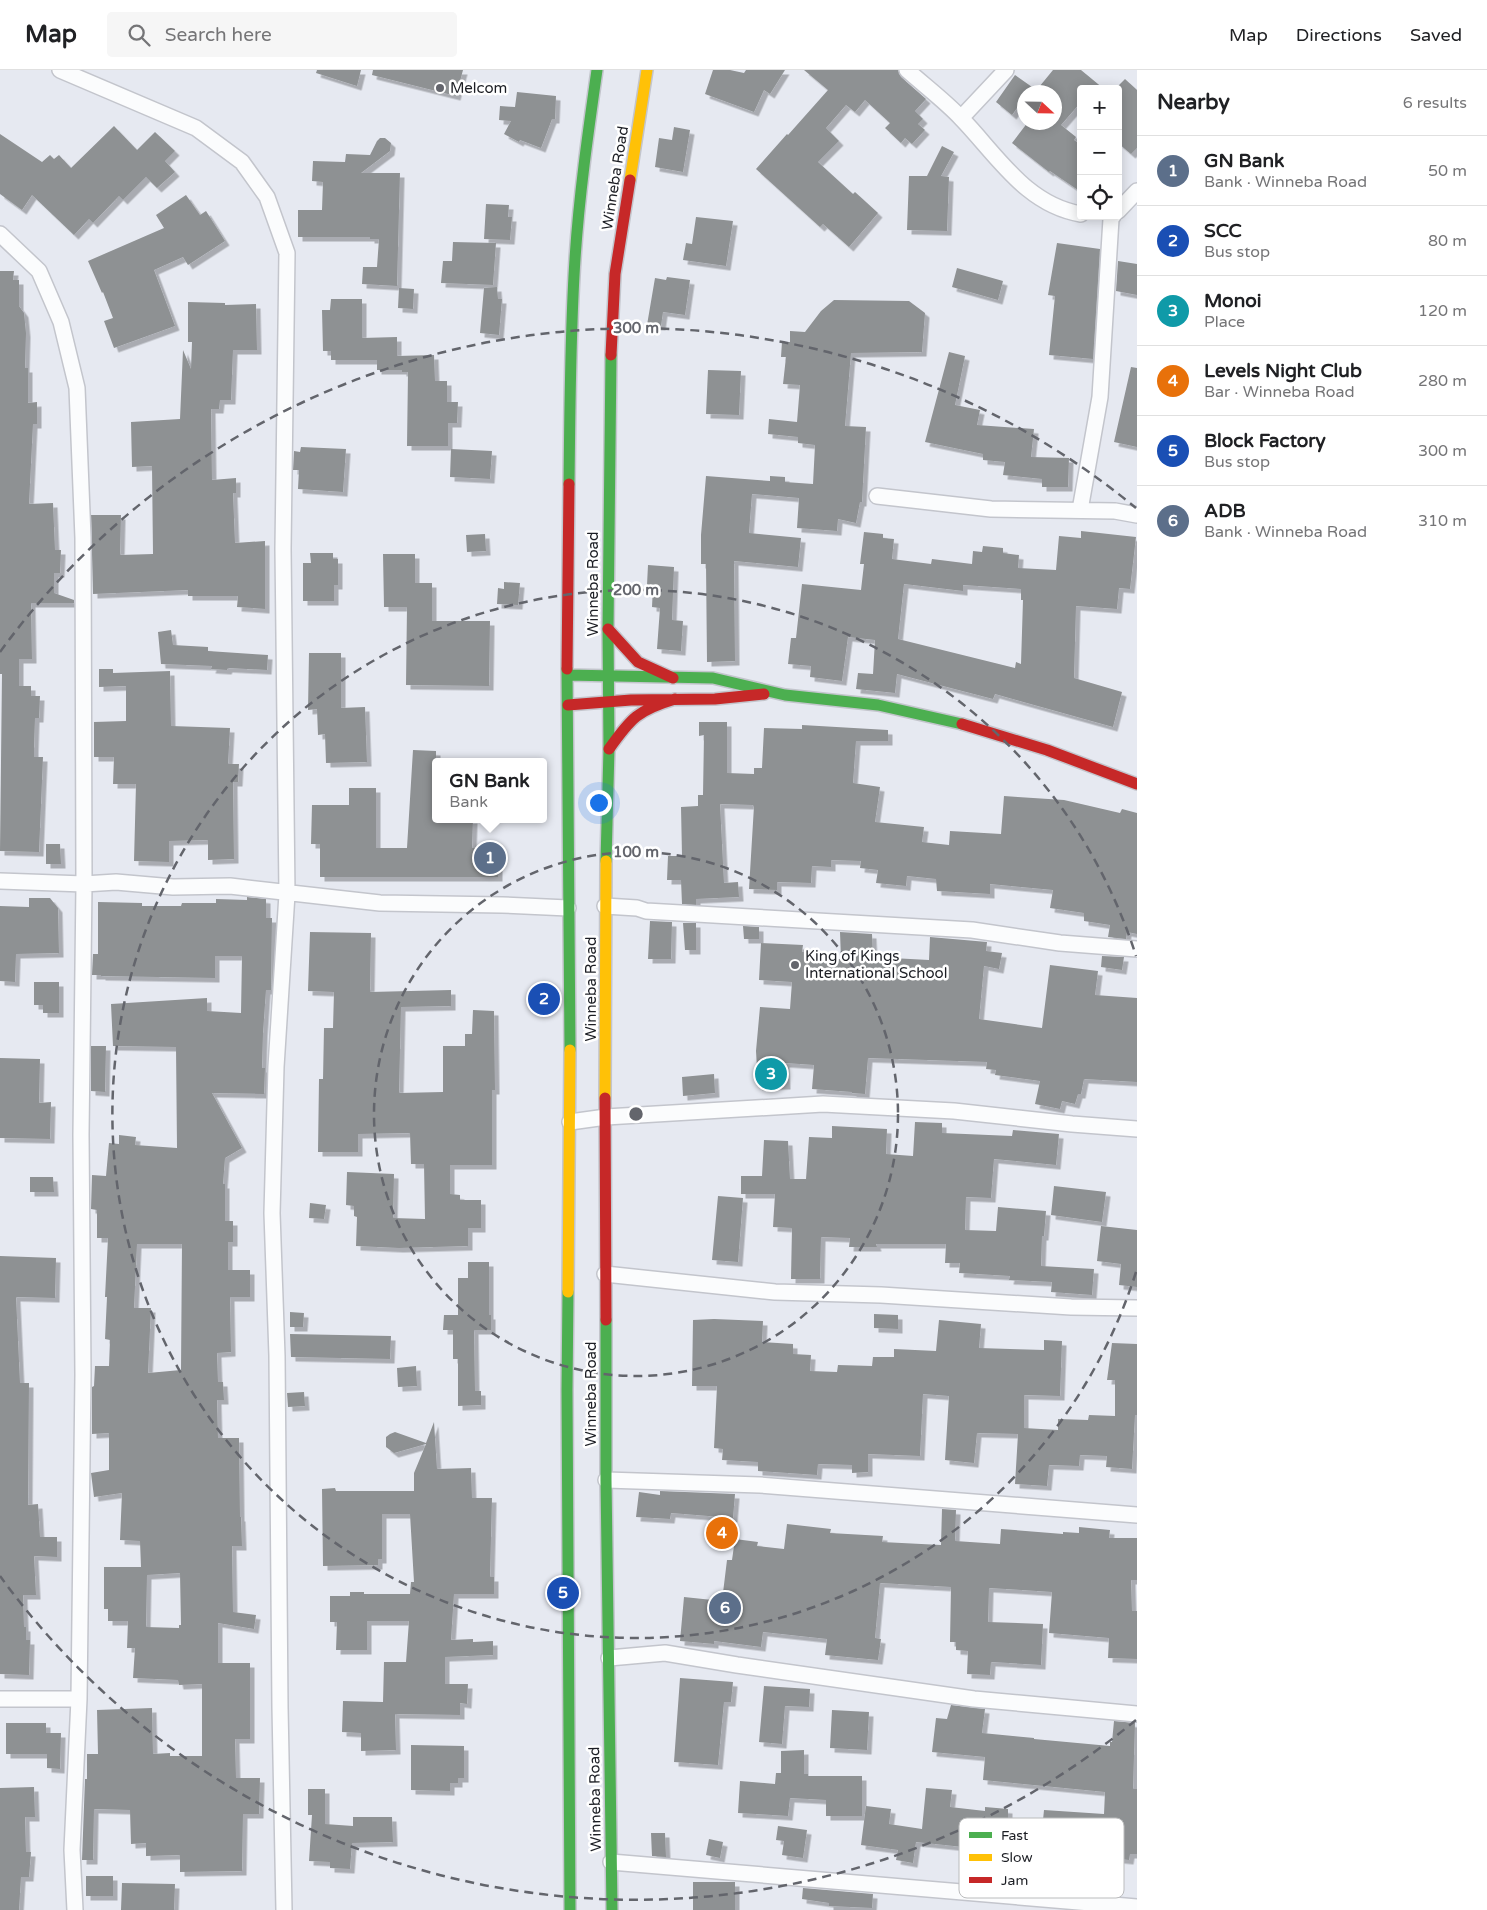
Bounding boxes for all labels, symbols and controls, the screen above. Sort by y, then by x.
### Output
search box [107,12,457,57]
text: Map [25,20,77,49]
icon: search [125,21,153,49]
text: Search here [165,24,272,46]
text: Map [1229,24,1268,46]
text: Directions [1296,24,1382,46]
text: Saved [1410,24,1462,46]
place label: Melcom [450,79,507,97]
marker: Melcom [434,82,446,94]
north arrow [1017,85,1062,130]
map controls [1077,85,1122,220]
button: + [1077,85,1122,130]
text: Nearby [1157,90,1230,115]
text: 6 results [1403,93,1467,113]
street label: Winneba Road [598,125,632,231]
button: − [1077,130,1122,175]
text: GN Bank [1204,150,1284,172]
text: 1 [1168,161,1178,181]
text: 50 m [1428,161,1467,181]
text: Bank · Winneba Road [1204,172,1367,192]
button: locate [1077,175,1122,220]
text: SCC [1204,220,1242,242]
text: 2 [1168,231,1178,251]
text: 80 m [1428,231,1467,251]
text: Bus stop [1204,242,1270,262]
text: Monoi [1204,290,1262,312]
text: 3 [1168,301,1178,321]
text: 120 m [1418,301,1467,321]
text: Place [1204,312,1245,332]
text: 300 m [613,319,659,337]
text: Levels Night Club [1204,360,1362,382]
text: 4 [1168,371,1178,391]
text: 280 m [1418,371,1467,391]
text: Bar · Winneba Road [1204,382,1355,402]
text: Block Factory [1204,430,1326,452]
text: 5 [1168,441,1178,461]
text: 300 m [1418,441,1467,461]
text: Bus stop [1204,452,1270,472]
text: ADB [1204,500,1246,522]
text: 6 [1168,511,1178,531]
text: 310 m [1418,511,1467,531]
text: Bank · Winneba Road [1204,522,1367,542]
street label: Winneba Road [584,531,602,637]
text: 200 m [613,581,659,599]
popup [432,758,547,823]
text: GN Bank [449,770,530,792]
your location [586,790,612,816]
text: Bank [449,792,488,812]
pin: 1 [474,839,506,877]
text: 100 m [613,843,659,861]
street label: Winneba Road [582,936,600,1042]
place label: King of Kings International School [805,947,947,982]
marker: King of Kings International School [789,959,801,971]
pin: 2 [528,980,560,1018]
pin: 3 [755,1055,787,1093]
centre of rings [627,1105,645,1123]
street label: Winneba Road [582,1341,600,1447]
pin: 4 [706,1514,738,1552]
pin: 5 [547,1574,579,1612]
pin: 6 [709,1589,741,1627]
street label: Winneba Road [585,1746,605,1852]
legend [959,1818,1124,1898]
text: Fast [1001,1827,1029,1844]
text: Slow [1001,1849,1033,1866]
text: Jam [1001,1872,1028,1889]

